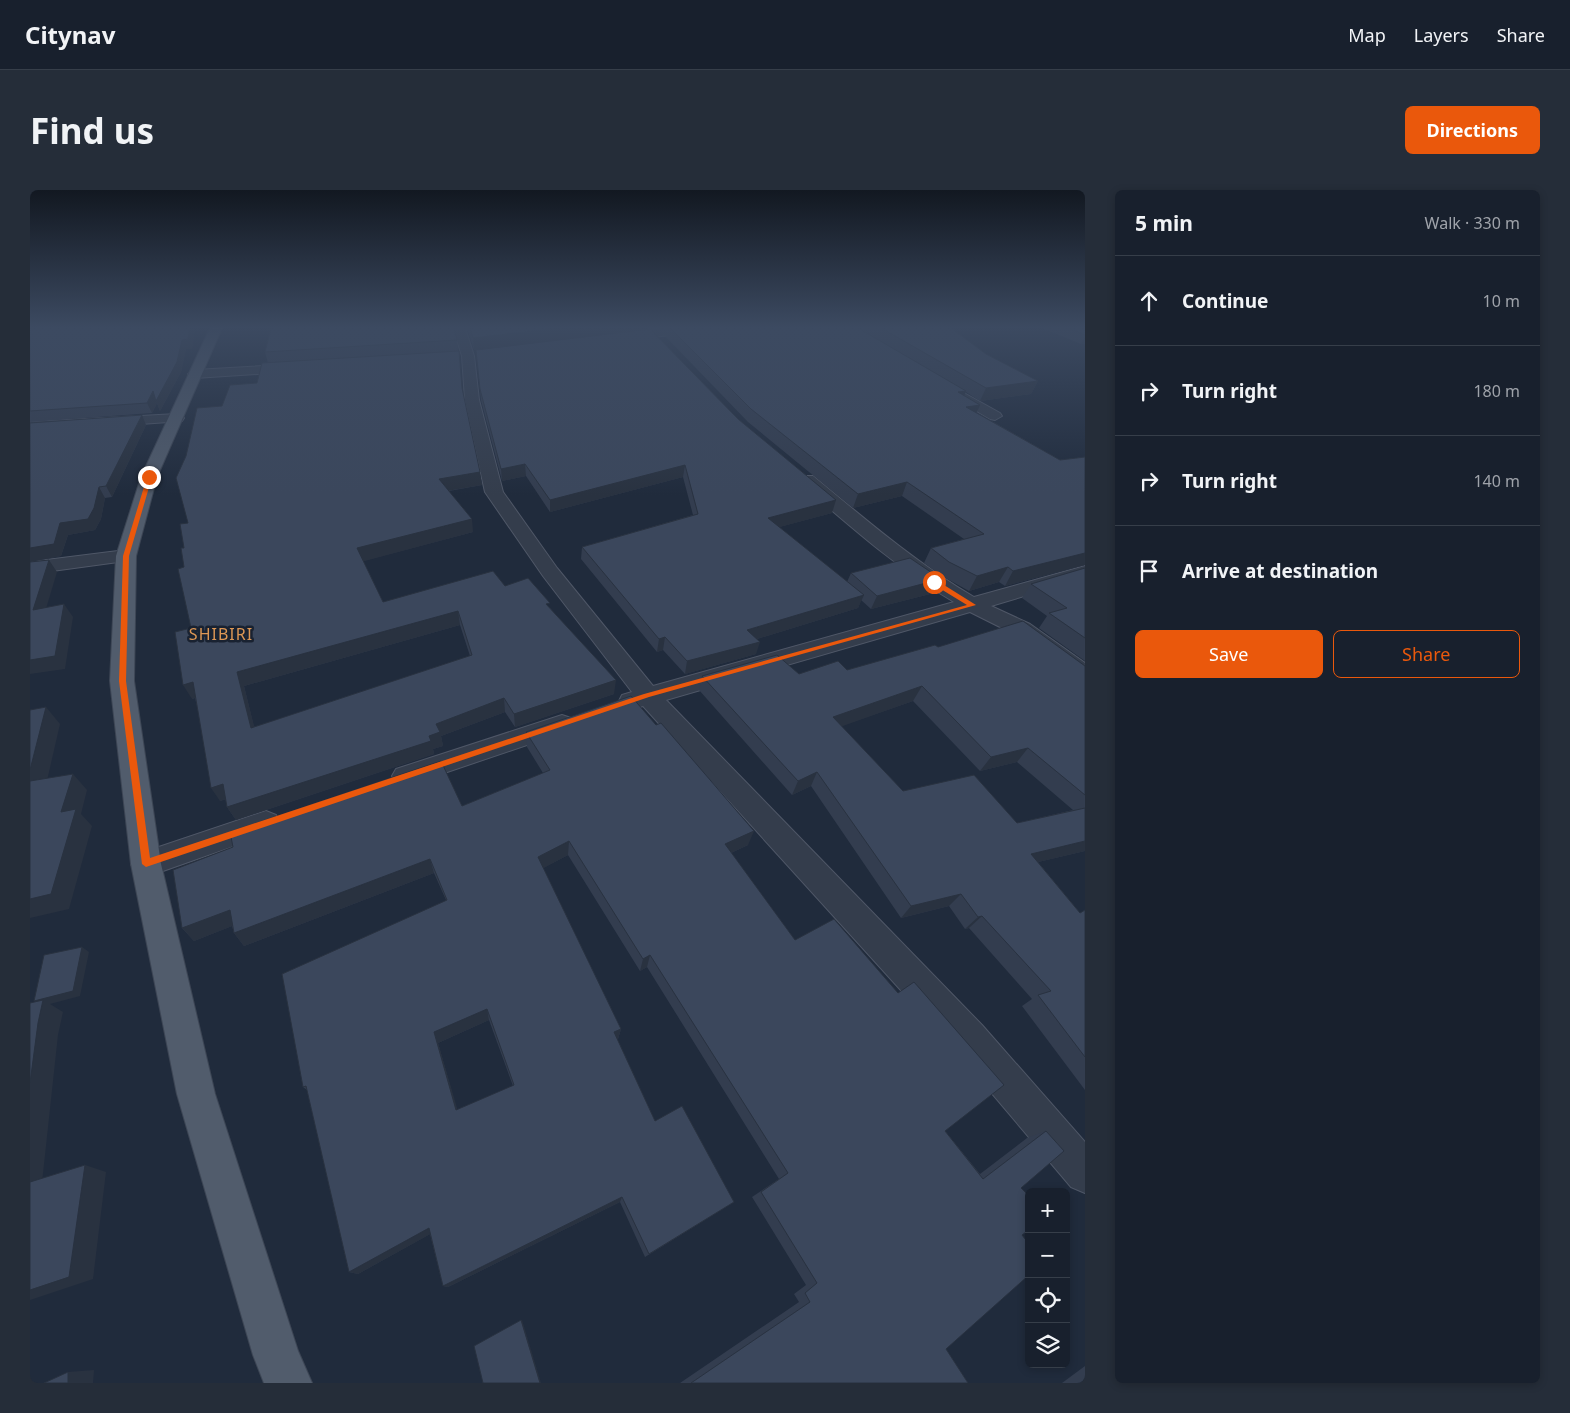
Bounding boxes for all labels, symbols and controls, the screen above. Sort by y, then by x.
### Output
text: Citynav [25,18,115,51]
text: Map [1348,23,1386,47]
text: Layers [1414,23,1469,47]
text: Share [1497,23,1545,47]
button: Directions [1405,106,1540,154]
text: Find us [30,107,154,154]
text: 5 min [1135,209,1193,237]
text: Walk · 330 m [1425,212,1520,234]
icon: ahead [1135,287,1163,315]
text: Continue [1182,288,1268,314]
text: 10 m [1483,290,1520,312]
icon: right [1135,377,1163,405]
text: Turn right [1182,378,1277,404]
text: 180 m [1473,380,1520,402]
route end [138,466,161,489]
icon: right [1135,467,1163,495]
text: Turn right [1182,468,1277,494]
text: 140 m [1473,470,1520,492]
icon: arrive [1135,557,1163,585]
text: Arrive at destination [1182,558,1378,584]
route start [923,571,946,594]
district label: SHIBIRI [189,623,253,645]
button: Save [1135,630,1323,678]
button: Share [1333,630,1520,678]
map controls [1025,1188,1070,1368]
button: + [1025,1188,1070,1233]
button: − [1025,1233,1070,1278]
button: locate [1025,1278,1070,1323]
button: layers [1025,1323,1070,1368]

